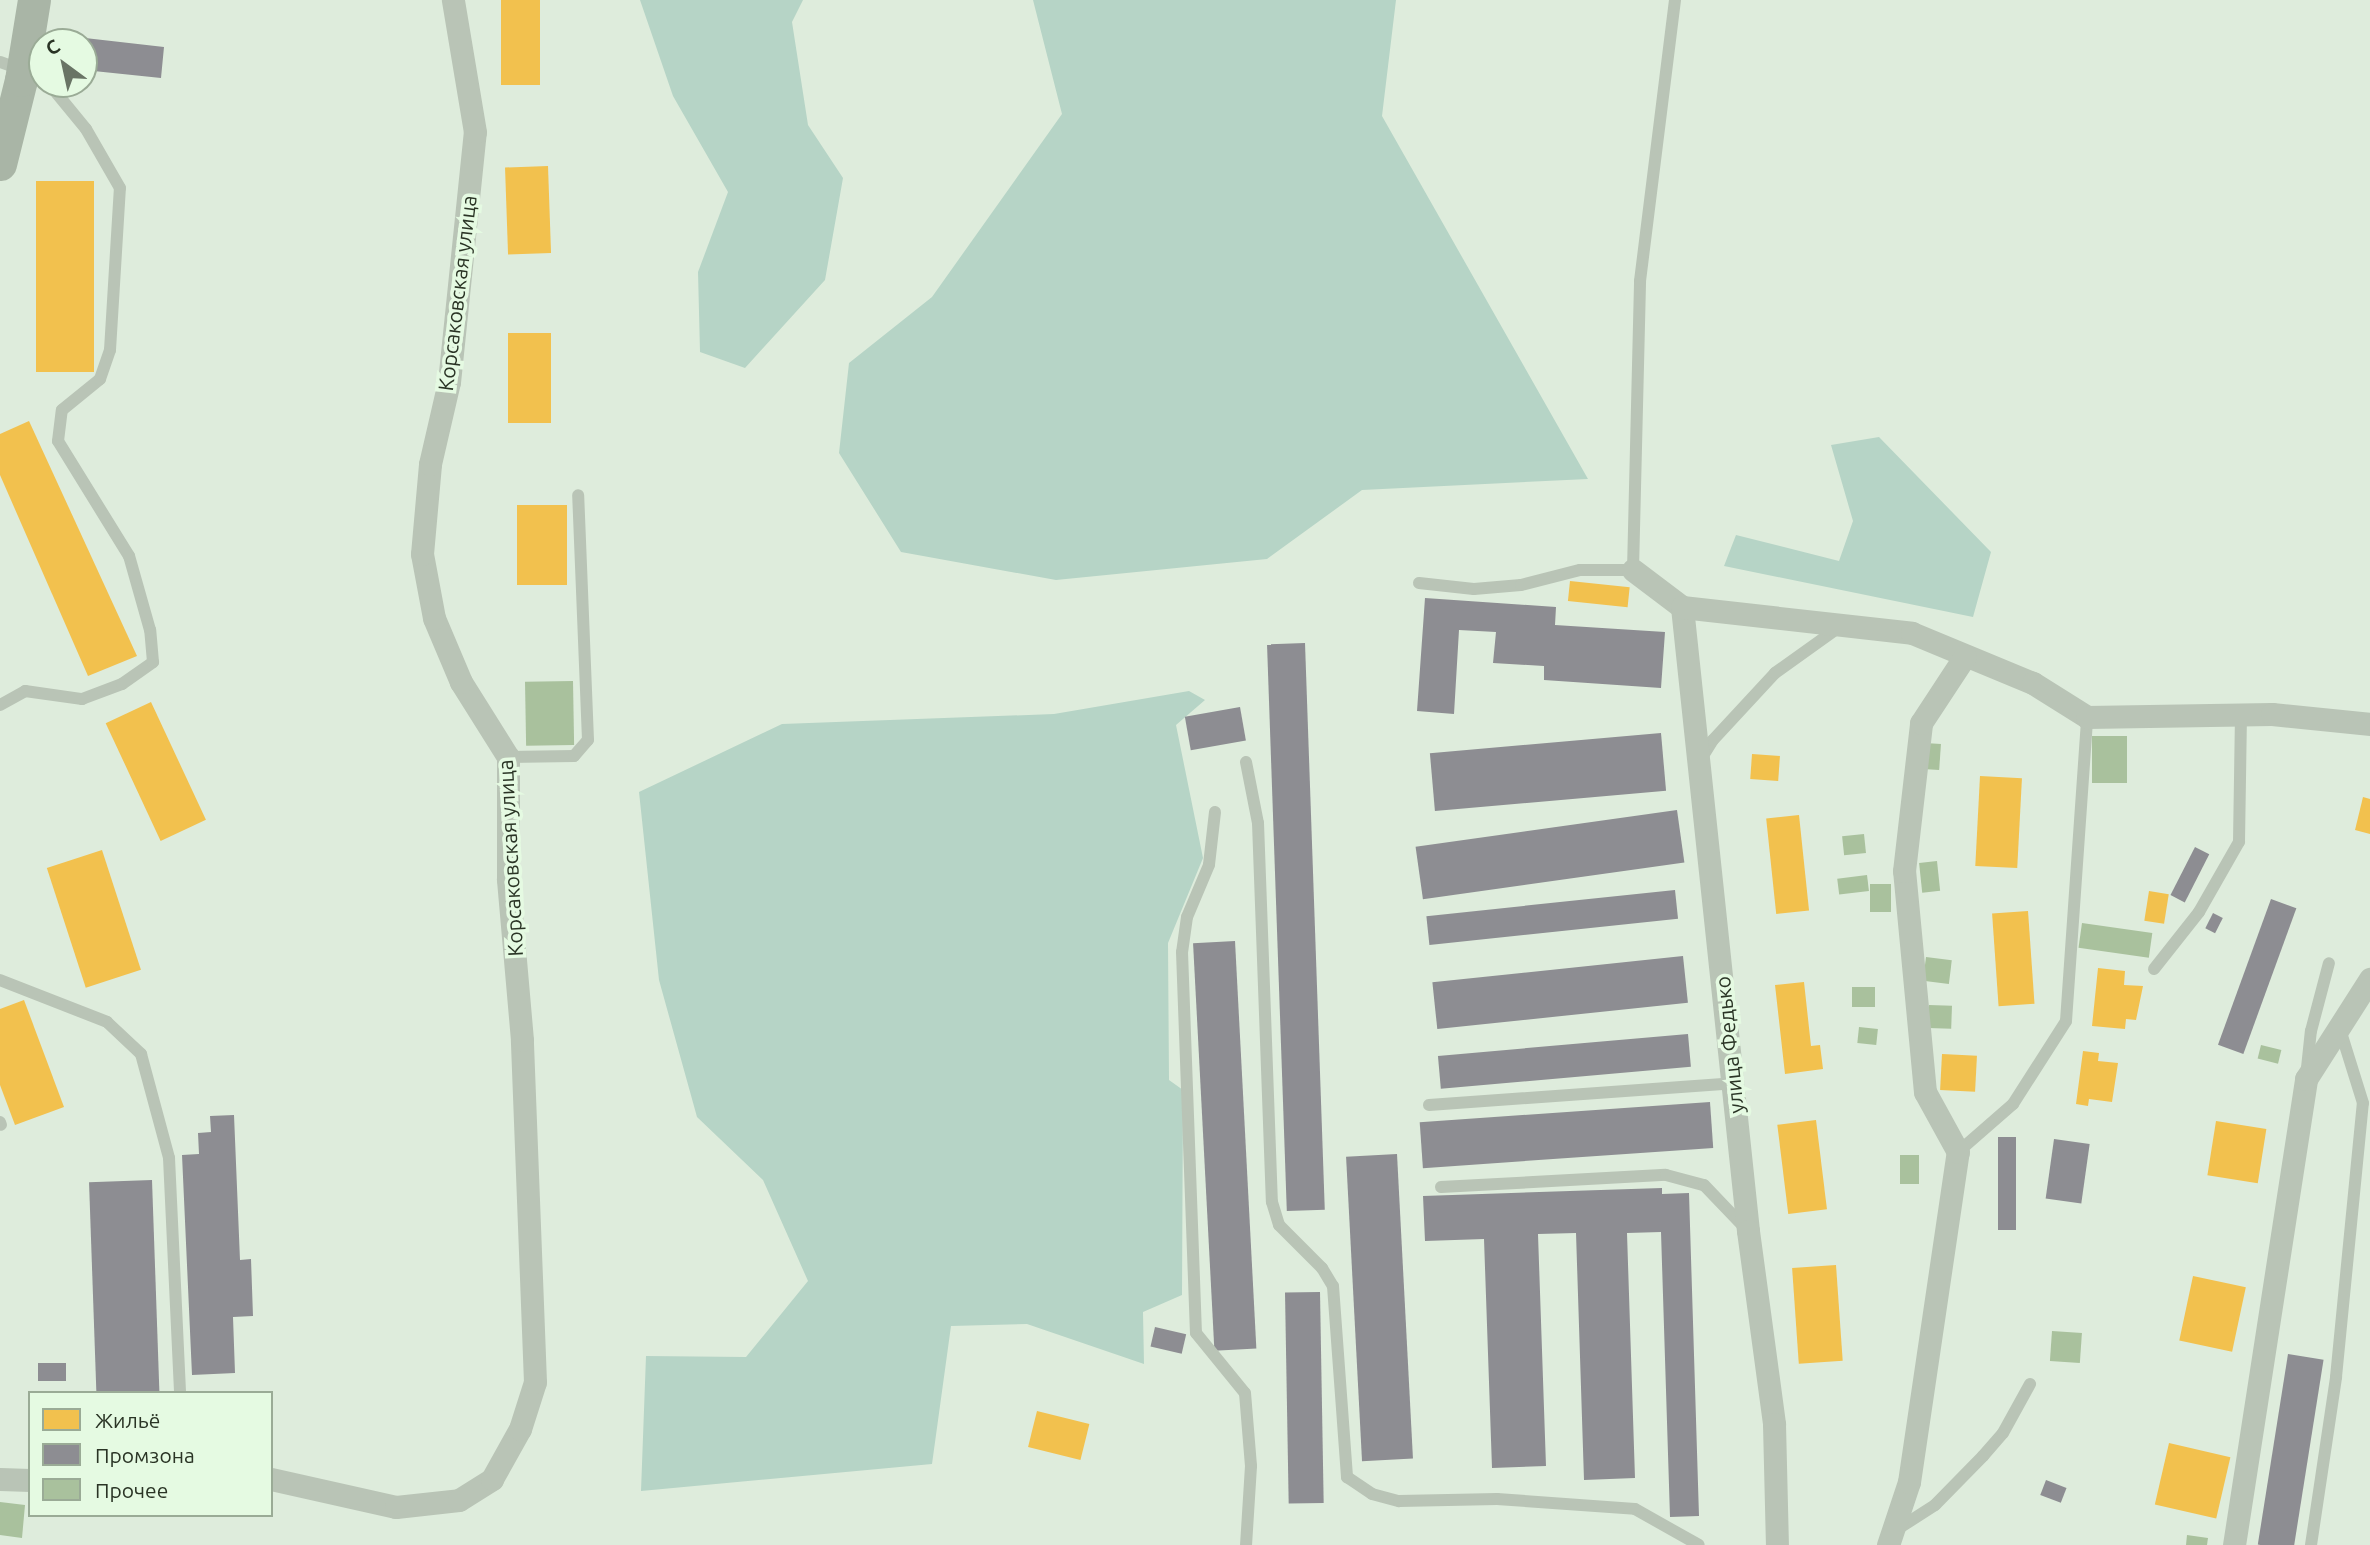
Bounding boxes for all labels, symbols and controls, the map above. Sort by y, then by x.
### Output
north arrow [28,28,98,98]
text: С [42,35,64,60]
street label: Корсаковская улица [432,194,482,392]
street label: Корсаковская улица [492,759,528,957]
street label: улица Федько [1709,975,1749,1115]
legend [28,1391,273,1517]
text: Жильё [95,1408,160,1432]
text: Промзона [95,1443,195,1467]
text: Прочее [95,1478,168,1502]

